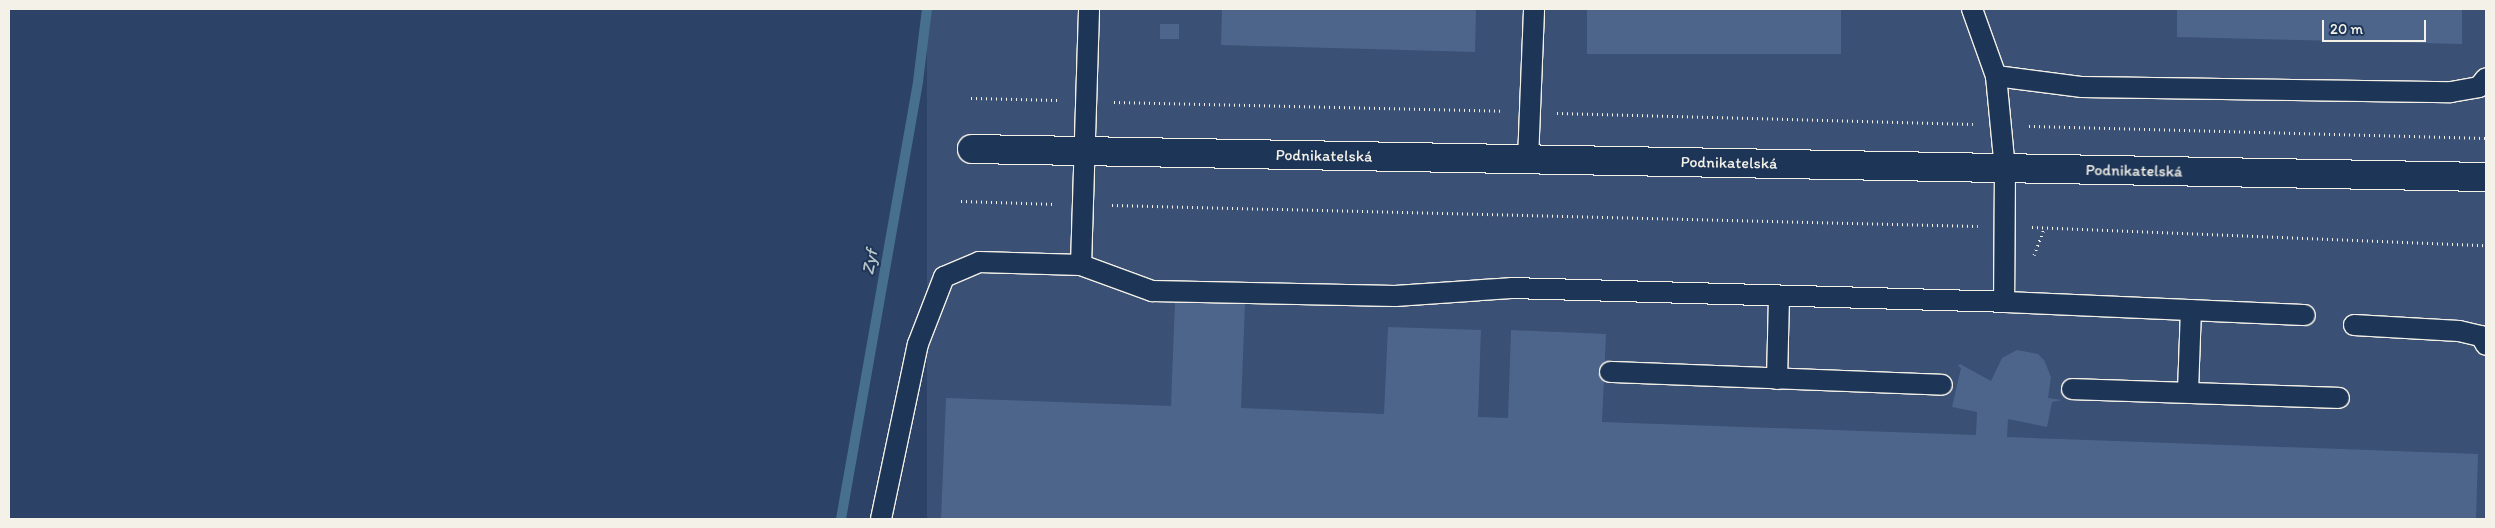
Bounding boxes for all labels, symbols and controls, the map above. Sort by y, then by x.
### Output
scale bar [2325,10,2429,42]
text: 20 m [2330,20,2363,38]
street label: Podnikatelská [1275,146,1373,166]
street label: Podnikatelská [1680,153,1778,173]
street label: Podnikatelská [2085,161,2183,181]
water label: Zyf [857,248,883,276]

